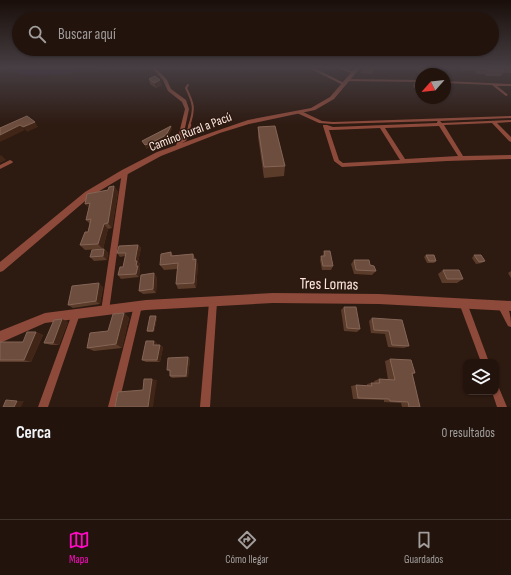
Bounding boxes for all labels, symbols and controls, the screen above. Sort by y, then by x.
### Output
search box [12,12,499,56]
icon: search [26,23,48,45]
text: Buscar aquí [58,25,116,44]
north arrow [415,68,451,104]
street label: Camino Rural a Pacú [147,109,234,155]
street label: Tres Lomas [299,274,359,295]
map controls [463,359,499,395]
button: layers [463,359,499,395]
text: Cerca [16,423,51,443]
text: 0 resultados [441,425,495,441]
tab: Mapa [68,529,90,566]
tab: Cómo llegar [225,529,269,566]
tab: Guardados [404,529,443,566]

